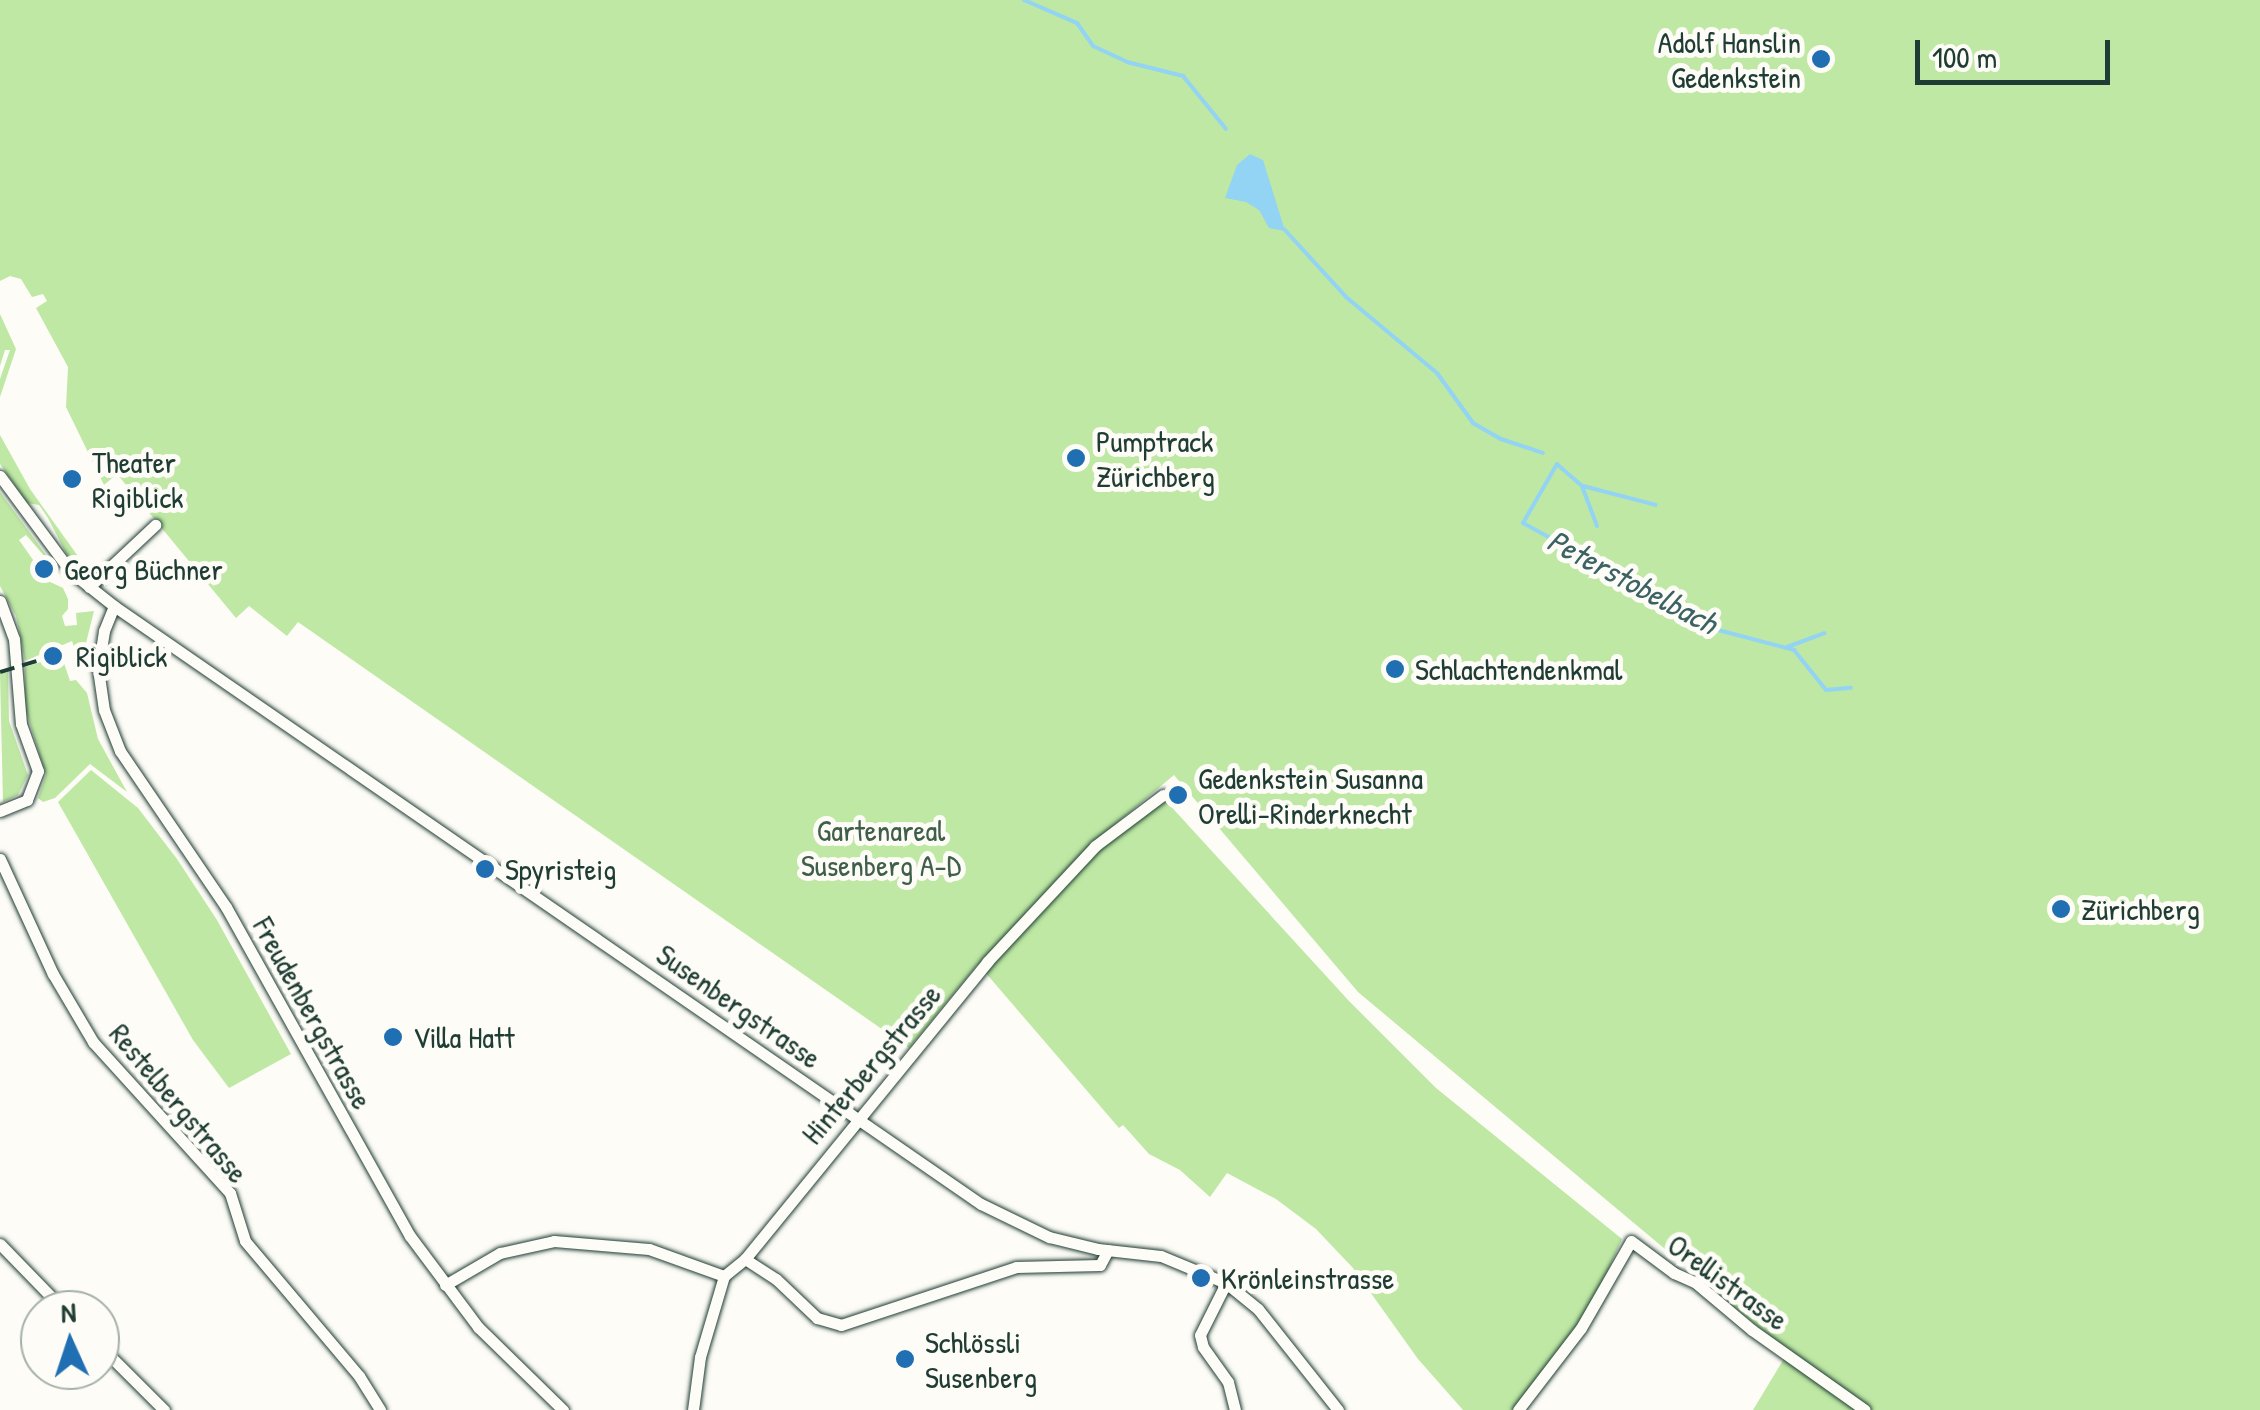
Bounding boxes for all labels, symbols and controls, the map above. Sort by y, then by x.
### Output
scale bar [1920,20,2115,82]
place label: Adolf Hanslin Gedenkstein [1658,24,1801,94]
text: 100 m [1932,37,1997,77]
marker: Adolf Hanslin Gedenkstein [1810,48,1832,70]
place label: Pumptrack Zürichberg [1096,423,1215,494]
place label: Theater Rigiblick [92,444,184,514]
marker: Pumptrack Zürichberg [1065,447,1087,469]
marker: Theater Rigiblick [61,468,83,490]
water label: Peterstobelbach [1541,521,1723,643]
place label: Georg Büchner [64,551,223,587]
marker: Georg Büchner [33,558,55,580]
place label: Rigiblick [76,638,168,674]
marker: Rigiblick [40,643,66,669]
place label: Schlachtendenkmal [1415,651,1623,687]
marker: Schlachtendenkmal [1384,658,1406,680]
place label: Gedenkstein Susanna Orelli-Rinderknecht [1198,760,1423,830]
marker: Gedenkstein Susanna Orelli-Rinderknecht [1167,784,1189,806]
park label: Gartenareal Susenberg A-D [801,812,961,882]
place label: Spyristeig [505,851,616,887]
marker: Spyristeig [474,858,496,880]
place label: Zürichberg [2081,891,2200,927]
marker: Zürichberg [2050,898,2072,920]
street label: Freudenbergstrasse [246,911,380,1115]
street label: Susenbergstrasse [650,936,828,1076]
street label: Hinterbergstrasse [794,977,948,1151]
street label: Restelbergstrasse [102,1016,256,1190]
place label: Villa Hatt [413,1019,515,1055]
marker: Villa Hatt [382,1026,404,1048]
street label: Orellistrasse [1661,1226,1795,1338]
place label: Krönleinstrasse [1221,1260,1394,1296]
marker: Krönleinstrasse [1190,1267,1212,1289]
north arrow [20,1290,120,1390]
text: N [60,1293,77,1331]
place label: Schlössli Susenberg [925,1324,1037,1394]
marker: Schlössli Susenberg [894,1348,916,1370]

